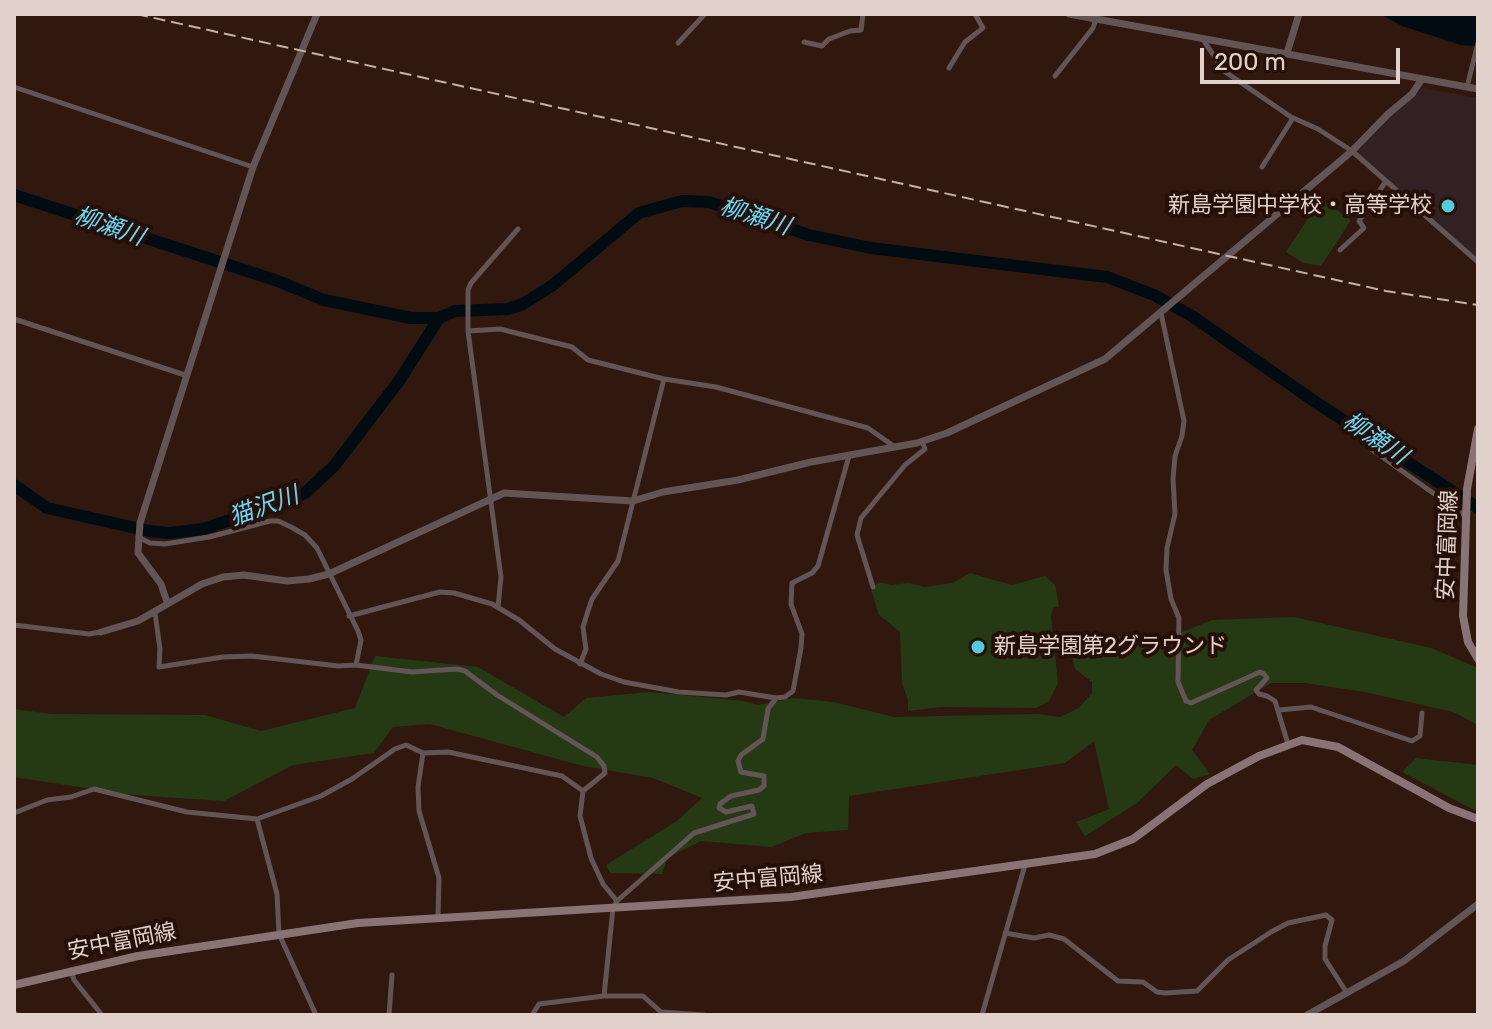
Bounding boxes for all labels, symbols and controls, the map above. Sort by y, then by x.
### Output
scale bar [1204,32,1404,82]
text: 200 m [1214,48,1286,76]
water label: 柳瀬川 [716,192,794,242]
place label: 新島学園中学校・高等学校 [1168,193,1432,219]
marker: 新島学園中学校・高等学校 [1439,197,1457,215]
water label: 柳瀬川 [70,202,148,252]
water label: 柳瀬川 [1337,407,1413,471]
water label: 猫沢川 [225,481,303,533]
street label: 安中富岡線 [1433,490,1463,600]
place label: 新島学園第2グラウンド [994,634,1227,660]
marker: 新島学園第2グラウンド [969,638,987,656]
street label: 安中富岡線 [712,861,824,897]
street label: 安中富岡線 [65,919,179,965]

